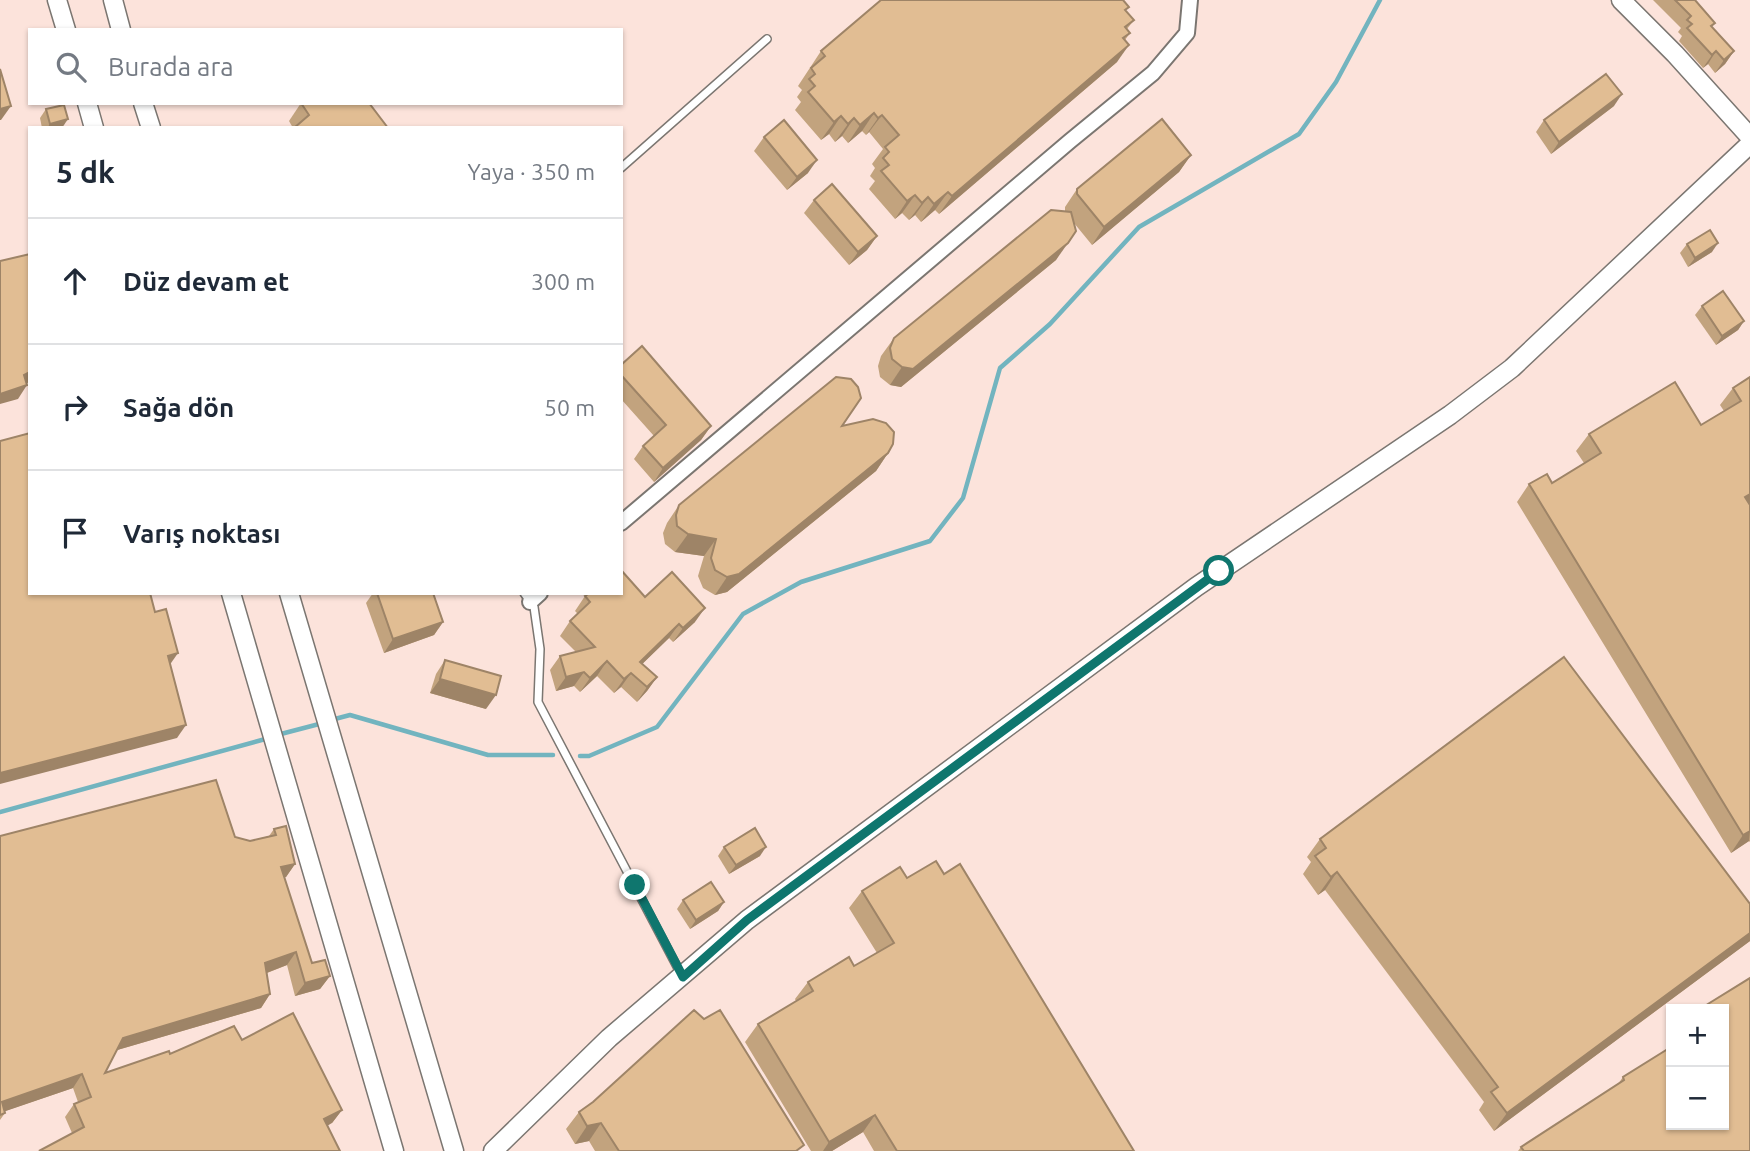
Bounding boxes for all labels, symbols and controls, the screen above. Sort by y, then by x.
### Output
search box [28,28,623,105]
icon: search [52,48,90,86]
text: Burada ara [108,52,234,81]
text: 5 dk [56,155,115,189]
text: Yaya · 350 m [468,159,595,184]
icon: ahead [56,262,94,300]
text: Düz devam et [123,267,289,296]
text: 300 m [531,269,595,294]
icon: right [56,388,94,426]
text: Sağa dön [123,393,234,422]
text: 50 m [544,395,595,420]
icon: arrive [56,514,94,552]
text: Varış noktası [123,519,280,548]
route start [1203,555,1234,586]
route end [619,869,650,900]
map controls [1666,1004,1729,1130]
button: + [1666,1004,1729,1067]
button: − [1666,1067,1729,1130]

